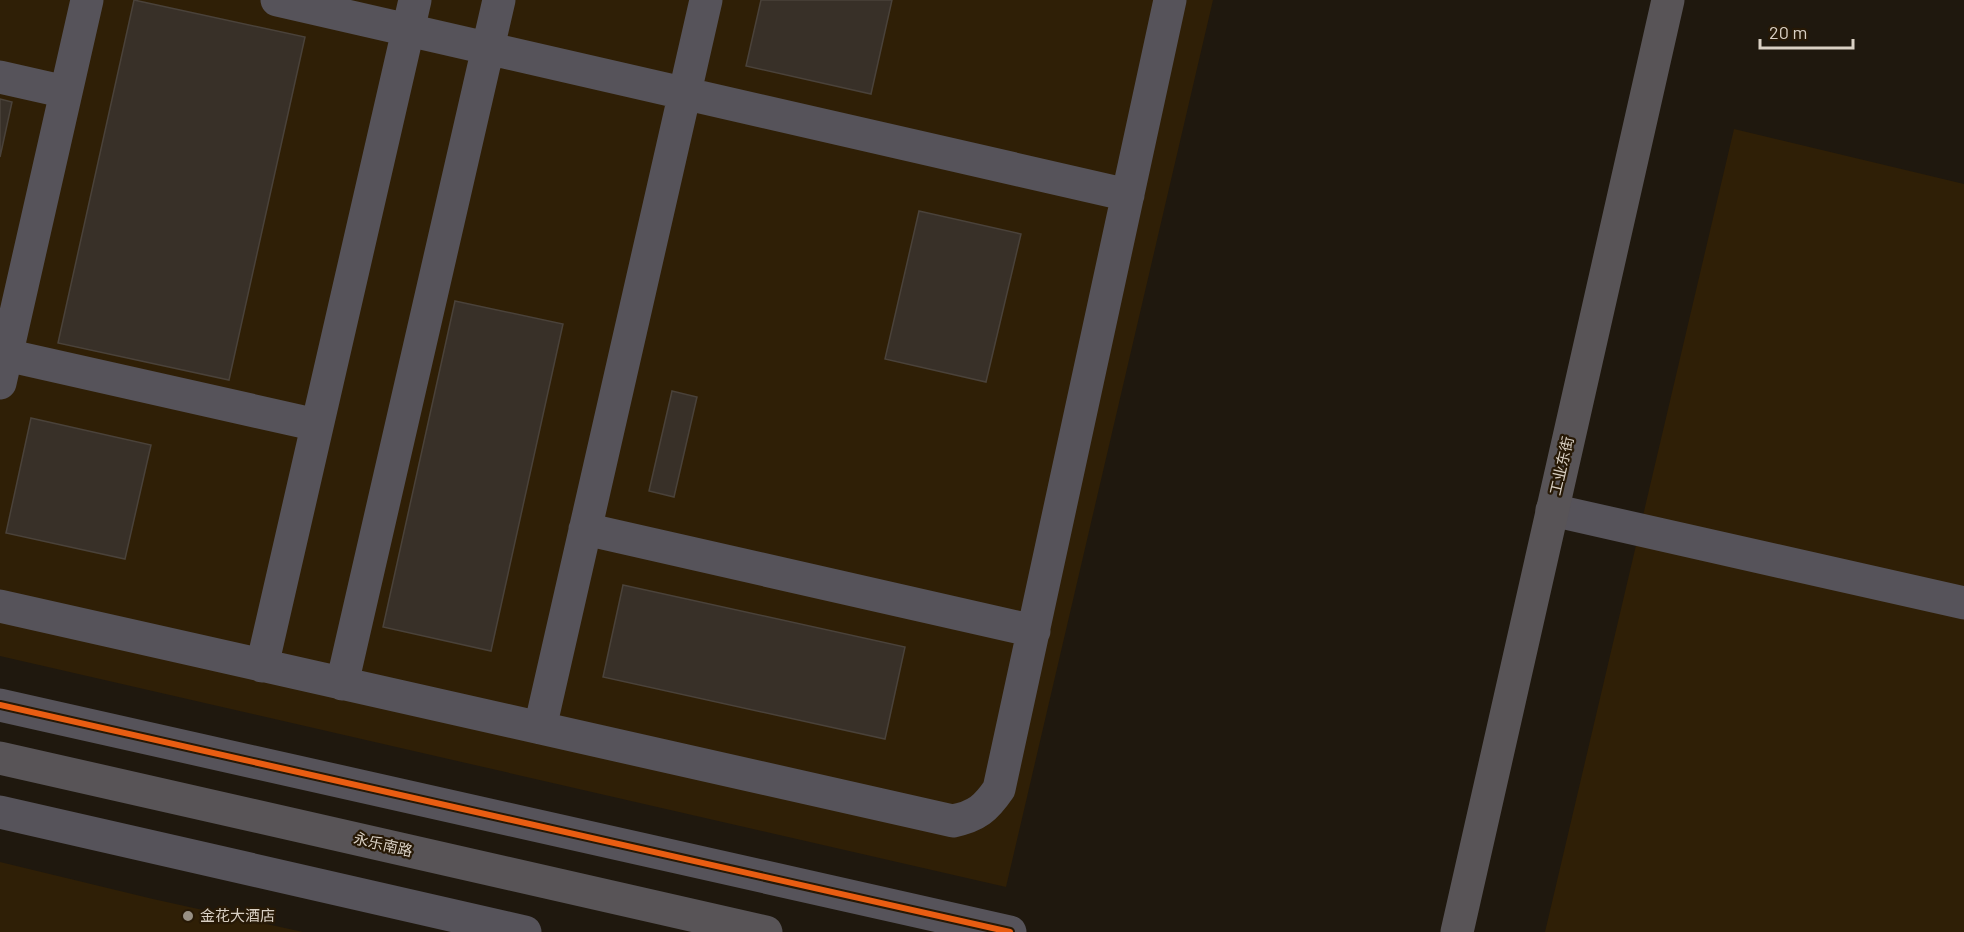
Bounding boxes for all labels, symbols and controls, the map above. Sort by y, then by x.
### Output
scale bar [1760,12,1853,50]
text: 20 m [1769,21,1807,43]
street label: 工业东街 [1546,435,1577,497]
street label: 永乐南路 [352,829,414,860]
place label: 金花大酒店 [200,906,275,924]
marker: 金花大酒店 [181,909,195,923]

